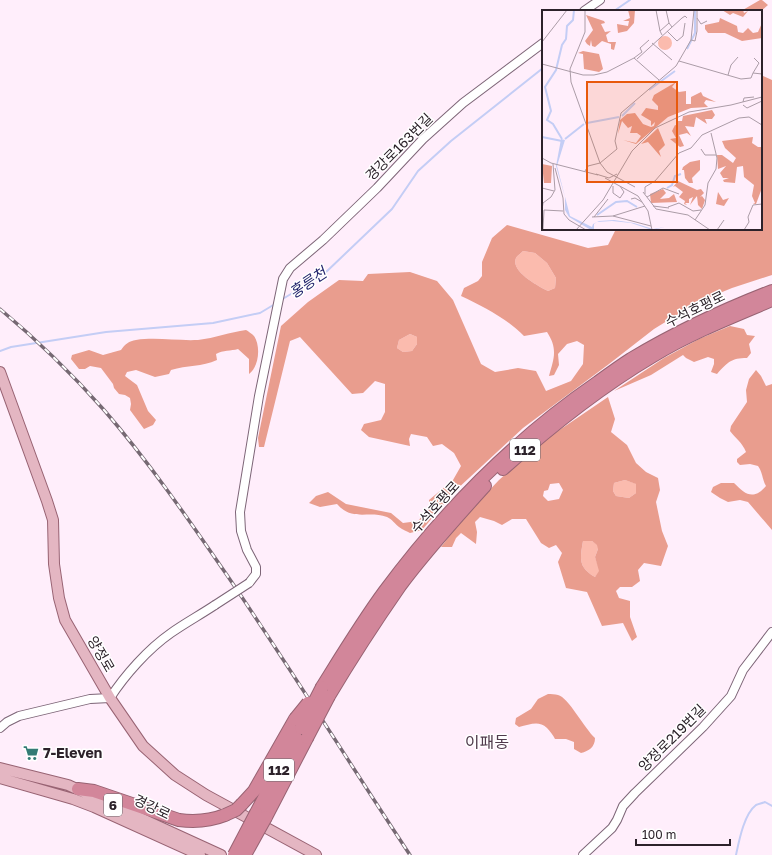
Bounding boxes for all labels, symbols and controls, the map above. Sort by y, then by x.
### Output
inset map [542,10,762,230]
street label: 경강로163번길 [362,110,436,184]
water label: 홍릉천 [285,262,331,301]
street label: 수석호평로 [662,287,728,330]
road number: 112 [510,439,540,461]
street label: 수석호평로 [407,477,463,536]
street label: 양정로 [84,633,119,675]
street label: 양정로219번길 [635,701,709,775]
district label: 이패동 [465,732,509,752]
supermarket icon: 7-Eleven [22,744,40,762]
place label: 7-Eleven [43,744,102,761]
road number: 112 [264,759,294,781]
street label: 경강로 [131,791,173,822]
road number: 6 [104,794,122,816]
scale bar [636,821,730,847]
text: 100 m [642,827,676,842]

